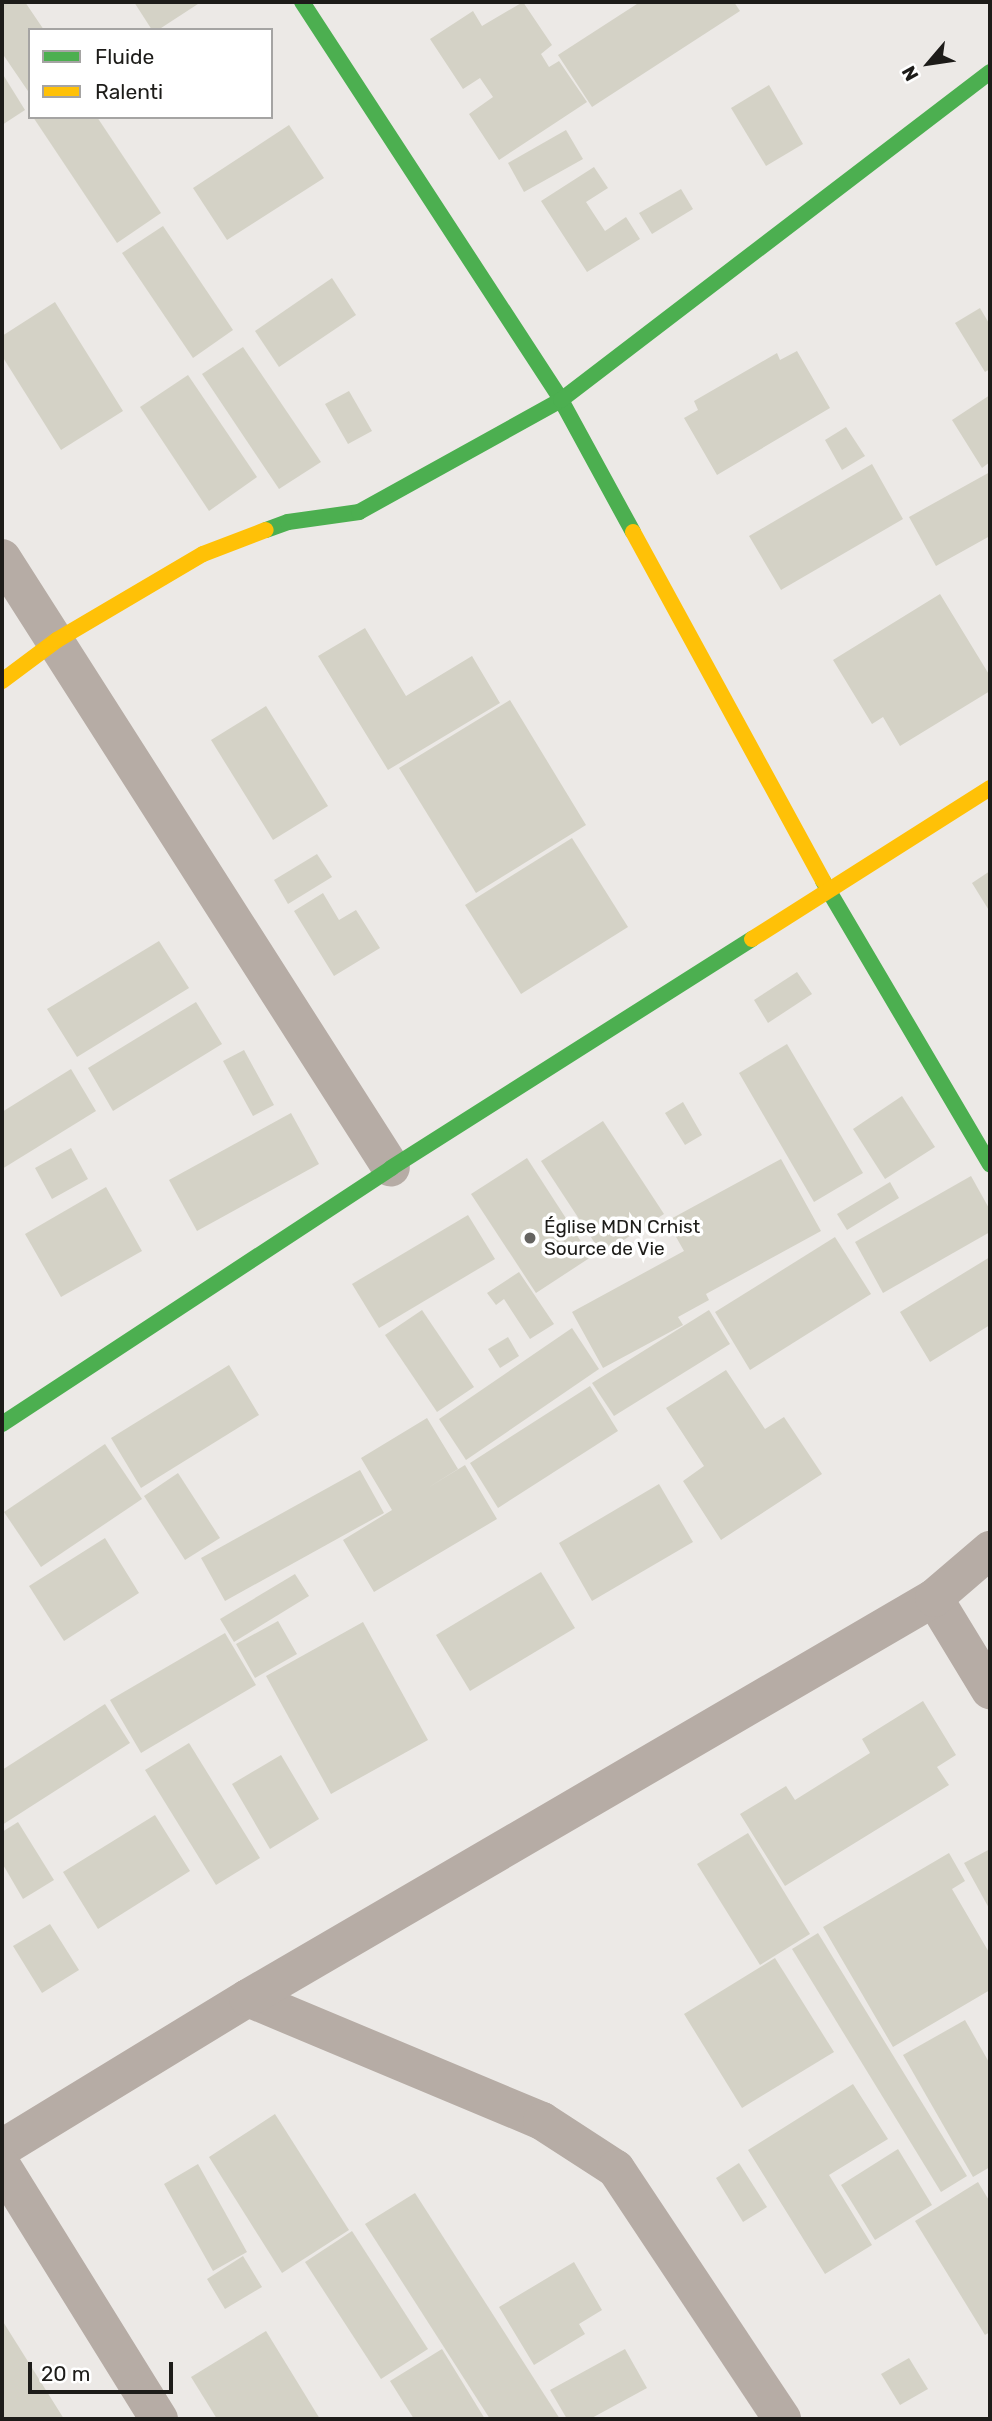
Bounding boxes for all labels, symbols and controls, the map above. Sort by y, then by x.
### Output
legend [28,28,273,119]
north arrow [894,28,964,98]
text: Fluide [95,44,154,69]
text: N [897,62,924,85]
text: Ralenti [95,79,163,104]
place label: Église MDN Crhist Source de Vie [544,1216,700,1260]
marker: Église MDN Crhist Source de Vie [522,1230,538,1246]
scale bar [32,2348,177,2392]
text: 20 m [41,2361,90,2386]

